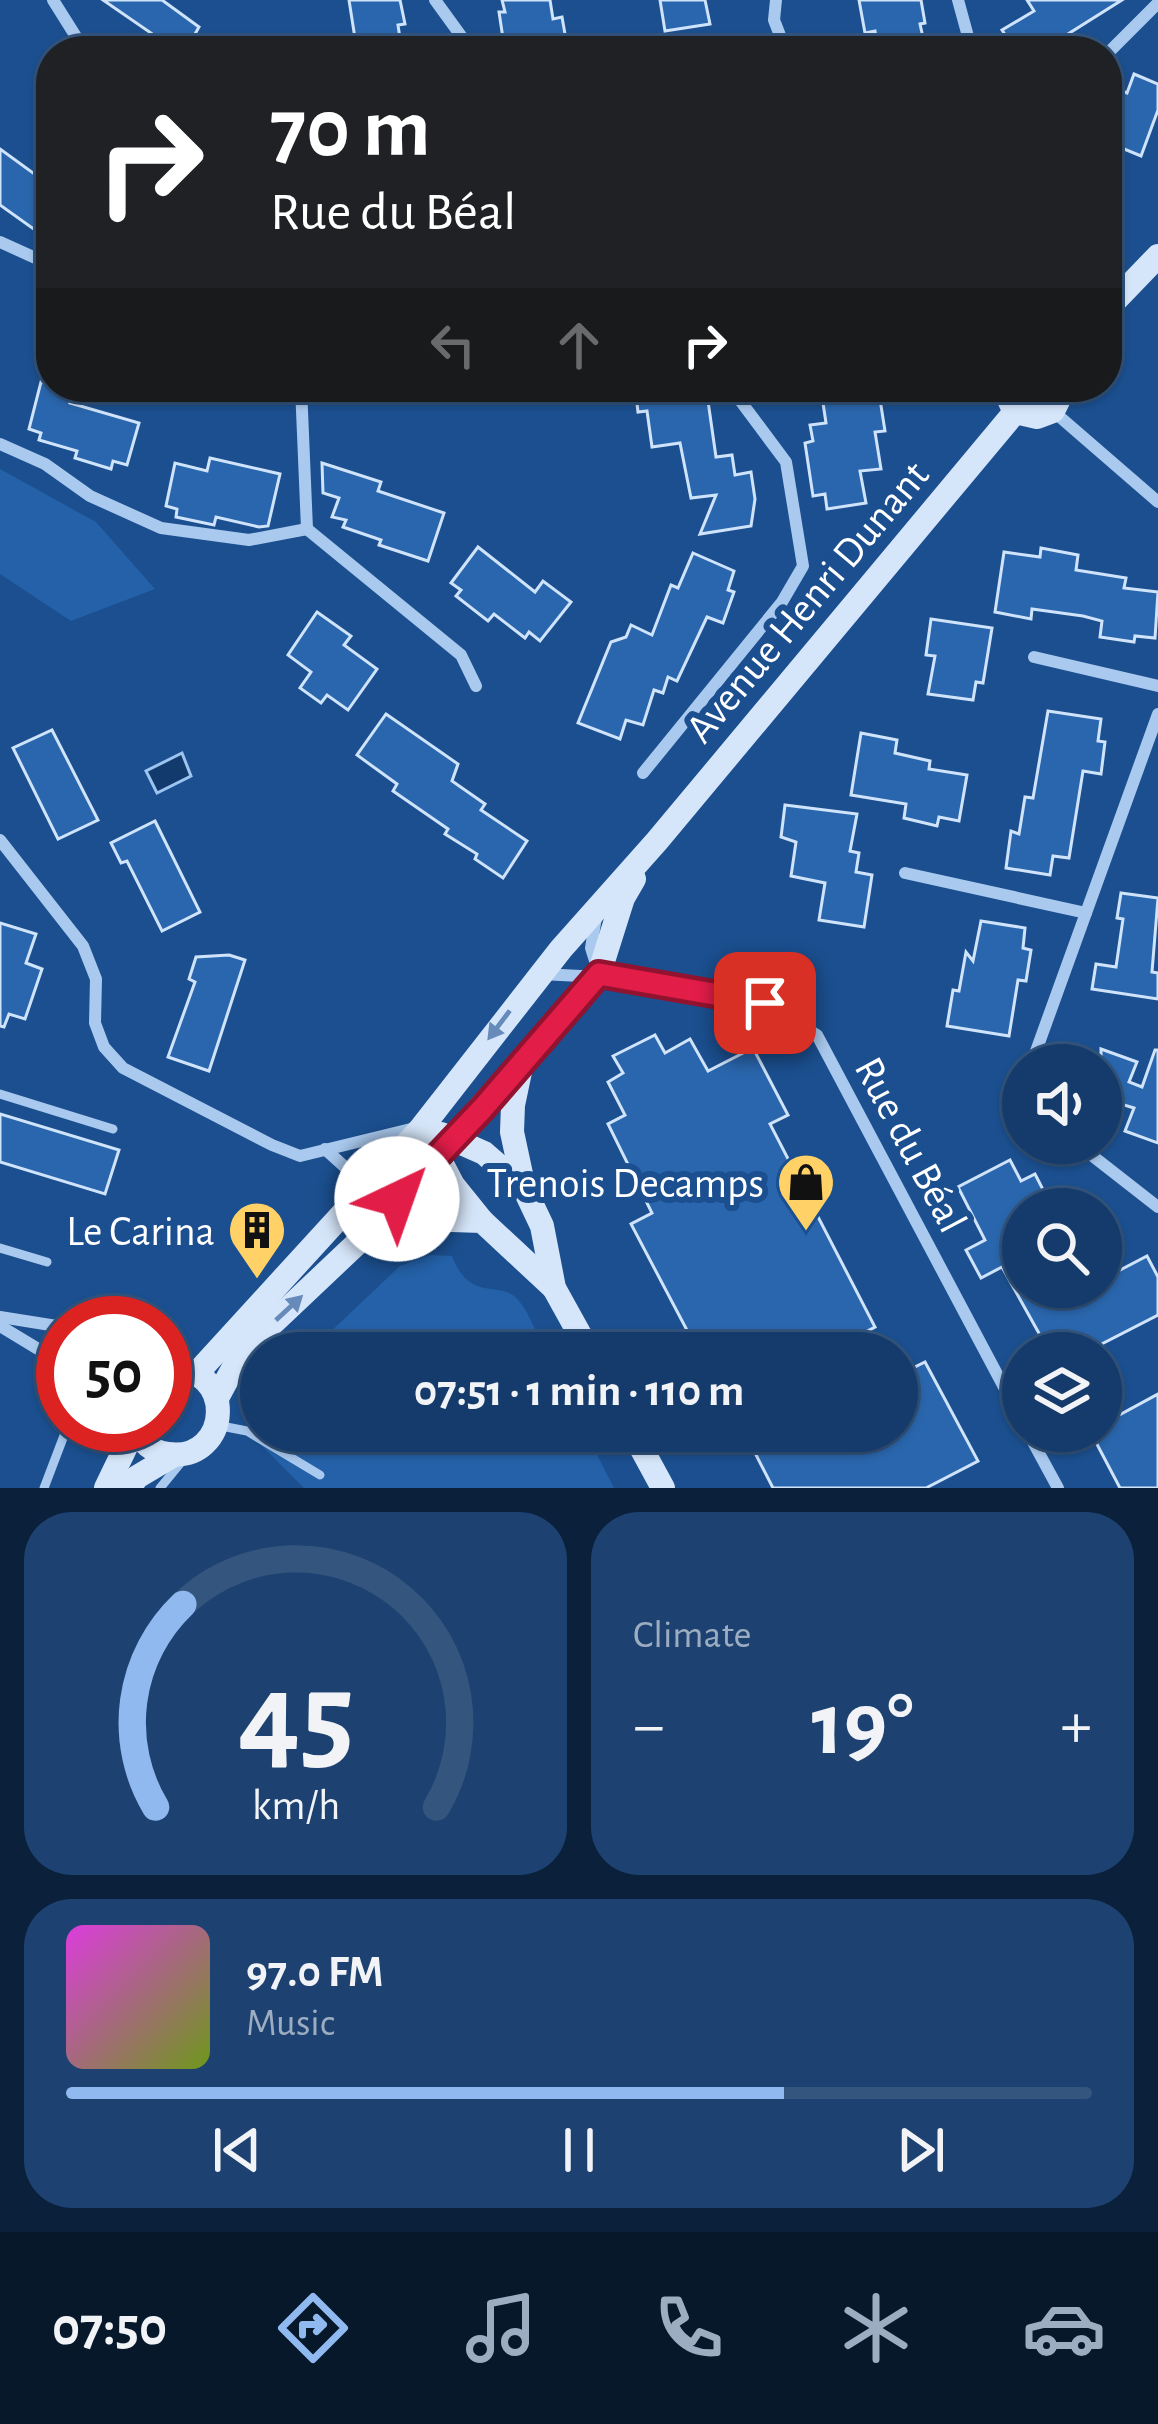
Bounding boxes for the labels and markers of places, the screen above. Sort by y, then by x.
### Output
pin [714,952,816,1054]
shop icon: Trenois Decamps [775,1151,837,1233]
place label: Trenois Decamps [487,1163,764,1205]
building icon: Le Carina [226,1199,288,1281]
place label: Le Carina [66,1211,215,1253]

